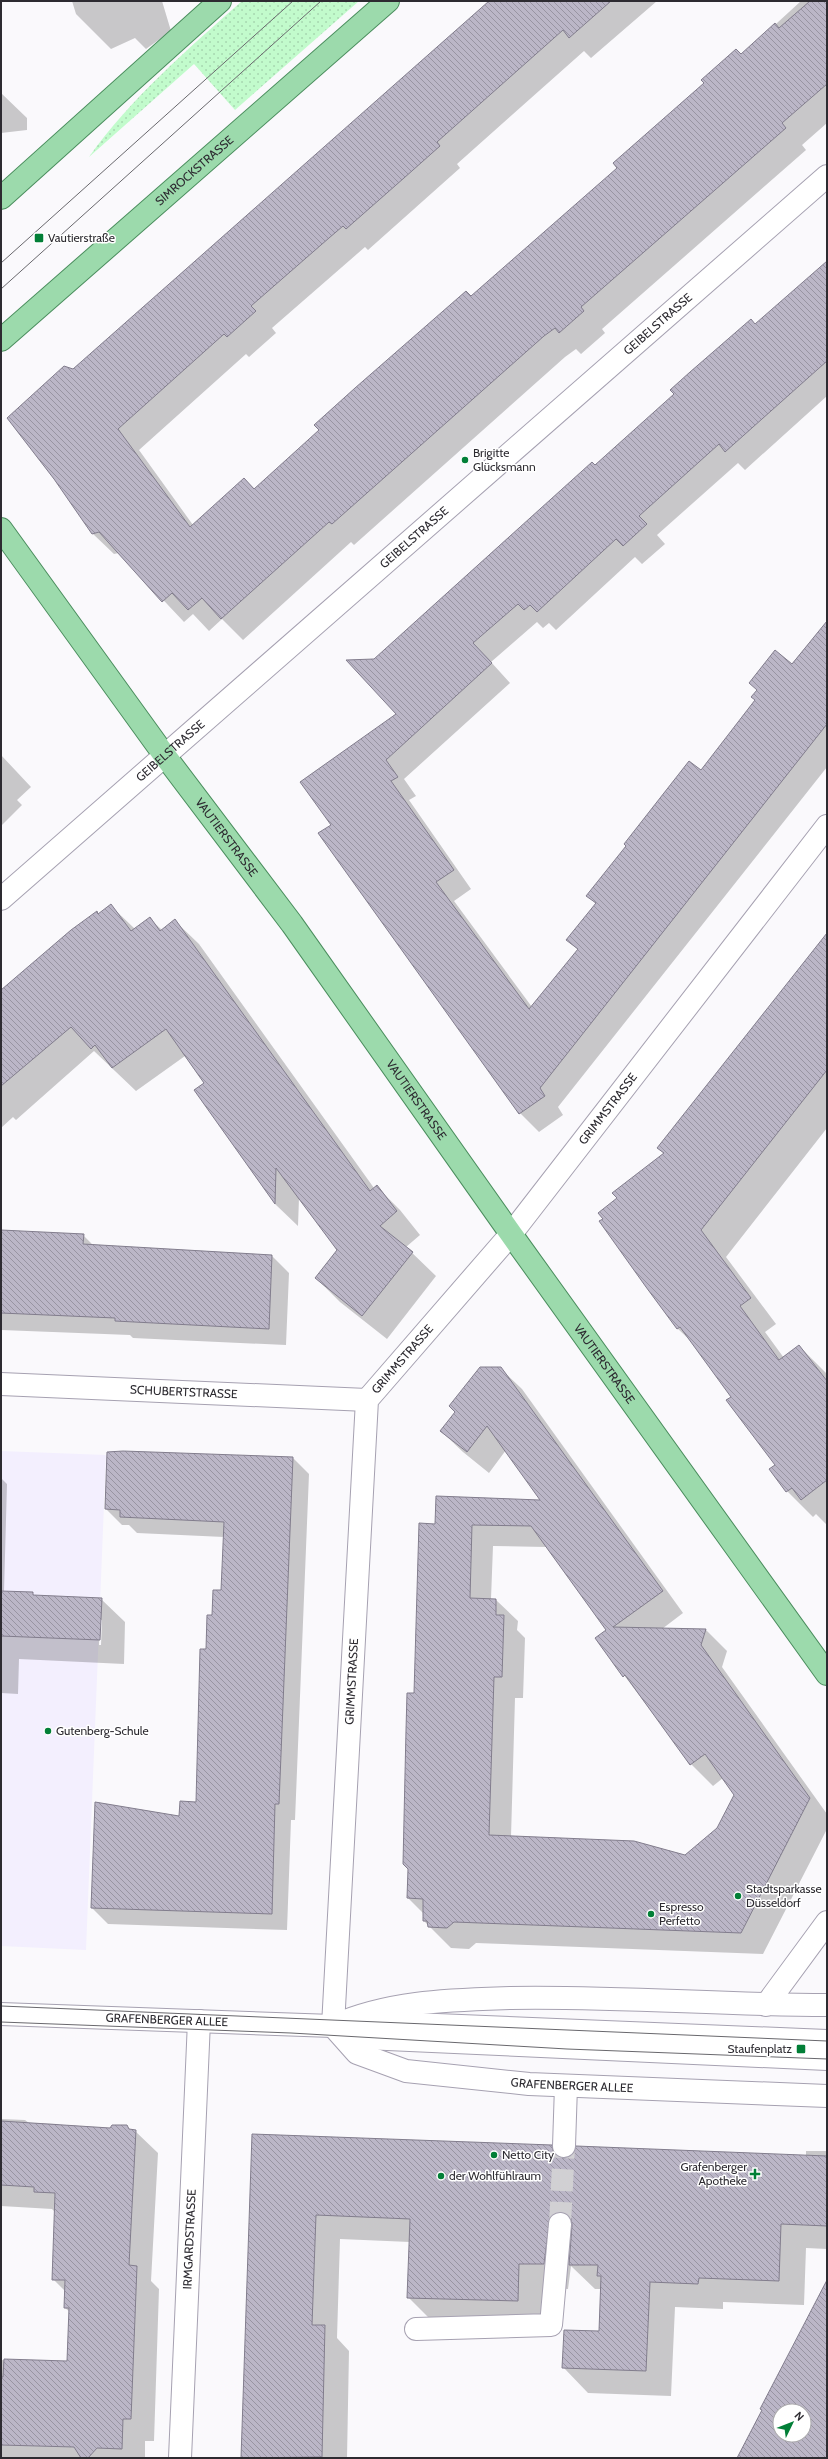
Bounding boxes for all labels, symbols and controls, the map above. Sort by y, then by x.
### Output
street label: SIMROCKSTRASSE [152,132,236,209]
place label: Vautierstraße [48,230,115,245]
marker: Vautierstraße [33,232,45,244]
street label: GEIBELSTRASSE [620,289,695,358]
place label: Brigitte Glücksmann [473,445,536,474]
marker: Brigitte Glücksmann [460,455,470,465]
street label: GEIBELSTRASSE [376,503,451,571]
street label: GEIBELSTRASSE [133,716,208,785]
street label: VAUTIERSTRASSE [192,795,262,880]
street label: VAUTIERSTRASSE [383,1057,450,1143]
street label: GRIMMSTRASSE [575,1069,640,1147]
street label: GRIMMSTRASSE [368,1321,436,1396]
street label: VAUTIERSTRASSE [571,1321,639,1407]
street label: SCHUBERTSTRASSE [130,1382,238,1401]
street label: GRIMMSTRASSE [341,1637,361,1725]
place label: Gutenberg-Schule [56,1723,149,1738]
marker: Gutenberg-Schule [43,1726,53,1736]
place label: Stadtsparkasse Düsseldorf [746,1881,822,1910]
marker: Stadtsparkasse Düsseldorf [733,1891,743,1901]
place label: Espresso Perfetto [659,1899,704,1928]
marker: Espresso Perfetto [646,1909,656,1919]
street label: GRAFENBERGER ALLEE [105,2010,229,2029]
place label: Staufenplatz [728,2041,792,2056]
marker: Staufenplatz [795,2043,807,2055]
street label: GRAFENBERGER ALLEE [510,2074,634,2095]
place label: Netto City [502,2147,554,2162]
marker: Netto City [489,2150,499,2160]
place label: Grafenberger Apotheke [680,2159,747,2188]
place label: der Wohlfühlraum [449,2168,541,2183]
marker: Grafenberger Apotheke [750,2169,760,2179]
marker: der Wohlfühlraum [436,2171,446,2181]
street label: IRMGARDSTRASSE [179,2188,199,2290]
north arrow [772,2403,812,2443]
text: N [792,2409,807,2424]

